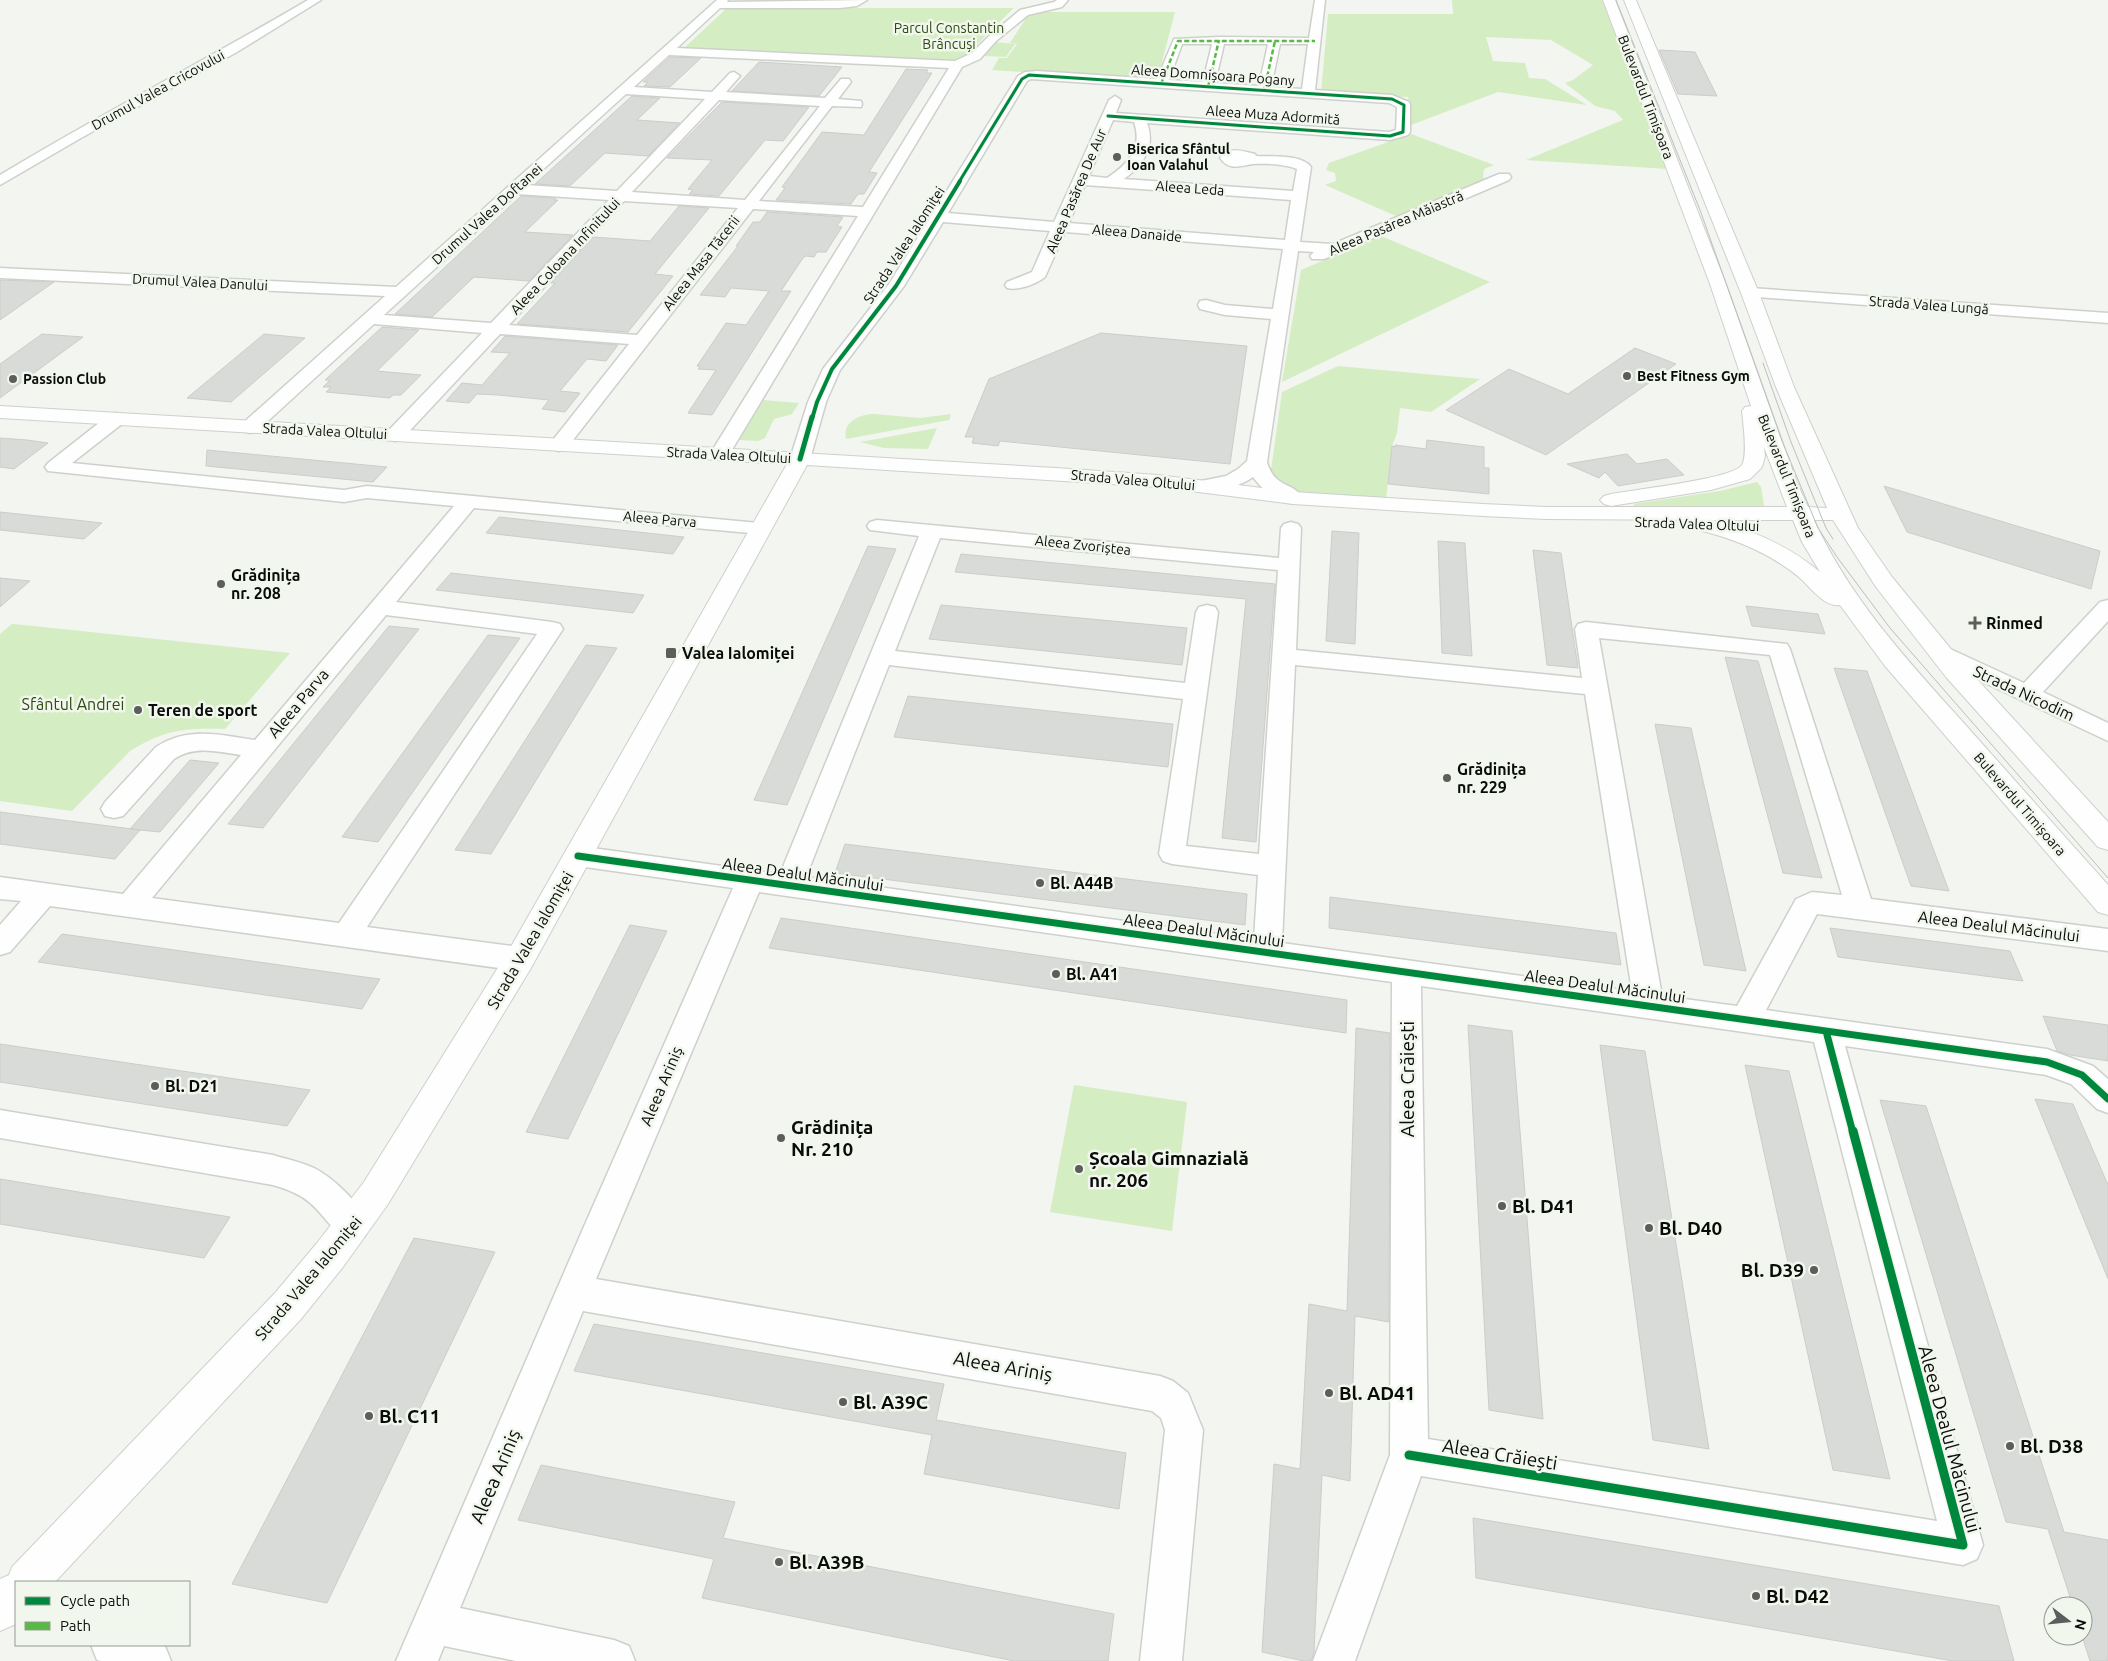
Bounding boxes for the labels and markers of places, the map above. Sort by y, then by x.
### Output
place label: Biserica Sfântul Ioan Valahul [1127,141,1230,173]
marker: Biserica Sfântul Ioan Valahul [1111,151,1123,163]
place label: Best Fitness Gym [1637,368,1750,384]
marker: Best Fitness Gym [1621,370,1633,382]
place label: Passion Club [23,371,106,387]
marker: Passion Club [7,373,19,385]
place label: Grădinița nr. 208 [231,566,300,602]
marker: Grădinița nr. 208 [215,578,227,590]
place label: Rinmed [1986,614,2043,632]
marker: Rinmed [1968,616,1982,630]
place label: Valea Ialomiței [682,644,794,663]
marker: Valea Ialomiței [664,646,678,660]
place label: Teren de sport [148,701,257,719]
marker: Teren de sport [132,704,144,716]
place label: Grădinița nr. 229 [1457,760,1526,796]
marker: Grădinița nr. 229 [1441,772,1453,784]
place label: Bl. A44B [1050,874,1113,892]
marker: Bl. A44B [1034,877,1046,889]
place label: Bl. A41 [1066,965,1119,983]
marker: Bl. A41 [1050,968,1062,980]
place label: Bl. D21 [165,1077,218,1095]
marker: Bl. D21 [149,1080,161,1092]
place label: Grădinița Nr. 210 [791,1116,873,1160]
marker: Grădinița Nr. 210 [775,1132,787,1144]
place label: Școala Gimnazială nr. 206 [1089,1147,1249,1191]
marker: Școala Gimnazială nr. 206 [1073,1163,1085,1175]
place label: Bl. D41 [1512,1195,1575,1217]
marker: Bl. D41 [1496,1200,1508,1212]
place label: Bl. D40 [1659,1217,1722,1239]
marker: Bl. D40 [1643,1222,1655,1234]
place label: Bl. D39 [1741,1259,1804,1281]
marker: Bl. D39 [1808,1264,1820,1276]
place label: Bl. AD41 [1339,1382,1416,1404]
marker: Bl. AD41 [1323,1387,1335,1399]
place label: Bl. A39C [853,1391,928,1413]
marker: Bl. A39C [837,1396,849,1408]
place label: Bl. C11 [379,1405,440,1427]
marker: Bl. C11 [363,1410,375,1422]
place label: Bl. D38 [2020,1435,2083,1457]
marker: Bl. D38 [2004,1440,2016,1452]
place label: Bl. A39B [789,1551,864,1573]
marker: Bl. A39B [773,1556,785,1568]
place label: Bl. D42 [1766,1585,1829,1607]
marker: Bl. D42 [1750,1590,1762,1602]

